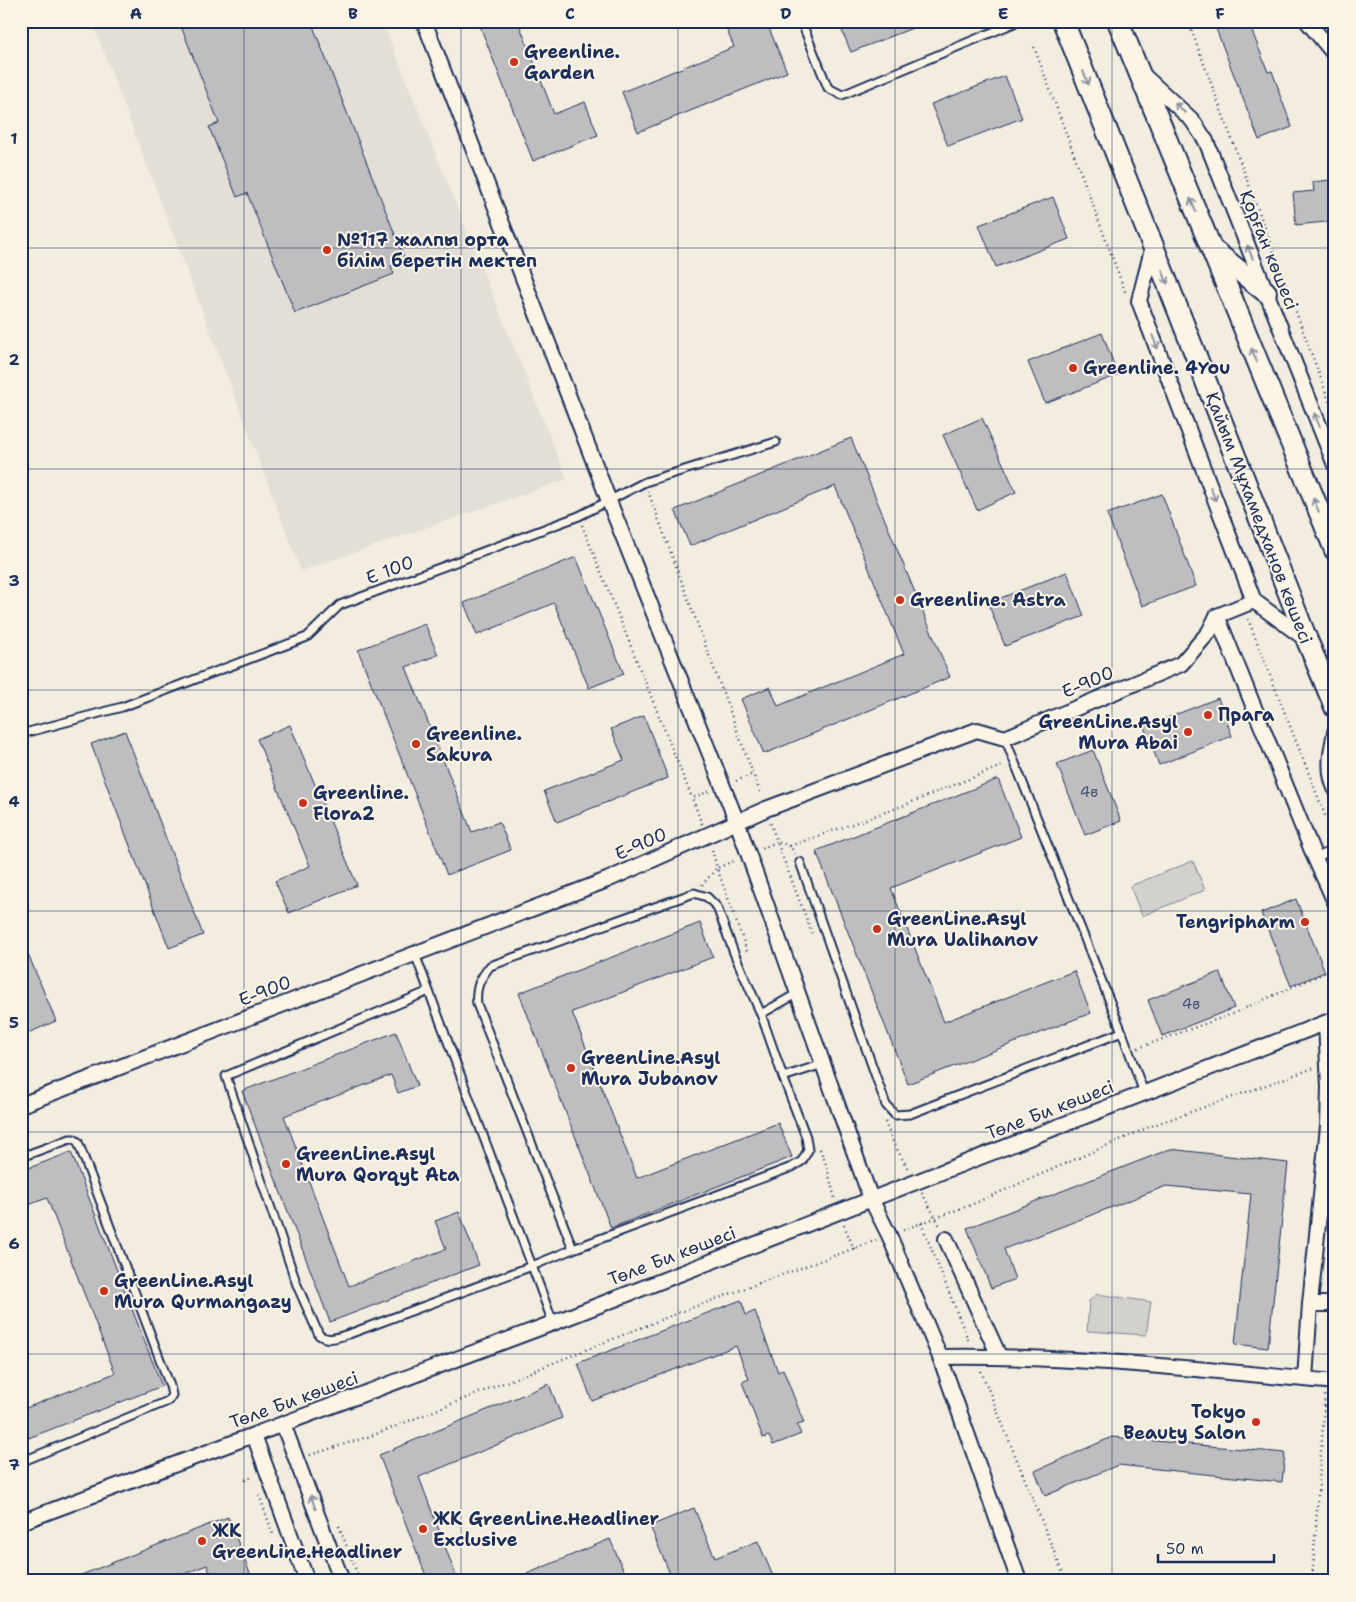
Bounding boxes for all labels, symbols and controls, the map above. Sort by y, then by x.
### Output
text: A [130,3,142,24]
text: B [348,3,358,24]
text: C [565,3,575,24]
text: D [780,3,792,24]
text: E [998,3,1008,24]
text: F [1215,3,1225,24]
place label: Greenline. Garden [524,40,620,85]
marker: Greenline. Garden [508,56,520,68]
one-way arrow [1082,70,1091,85]
one-way arrow [1173,102,1186,114]
text: 1 [10,128,18,149]
street label: Қорған көшесі [1234,186,1304,314]
one-way arrow [1187,198,1197,213]
place label: №117 жалпы орта білім беретін мектеп [337,228,537,273]
marker: №117 жалпы орта білім беретін мектеп [321,244,333,256]
one-way arrow [1245,245,1254,261]
one-way arrow [1161,269,1170,284]
one-way arrow [1151,334,1160,350]
one-way arrow [1249,348,1259,363]
text: 2 [8,349,20,370]
place label: Greenline. 4You [1083,356,1231,380]
marker: Greenline. 4You [1067,362,1079,374]
street label: Қайым Мұхамедханов көшесі [1200,389,1318,647]
one-way arrow [1311,413,1321,428]
one-way arrow [1209,486,1218,501]
one-way arrow [1311,498,1321,513]
street label: E 100 [363,550,417,590]
text: 3 [8,570,20,591]
place label: Greenline. Astra [910,588,1066,612]
marker: Greenline. Astra [894,594,906,606]
street label: E-900 [1058,660,1118,704]
place label: Прага [1218,703,1275,727]
marker: Прага [1202,709,1214,721]
place label: GreenLine.Asyl Mura Abai [1038,710,1178,755]
place label: Greenline. Sakura [426,722,522,767]
marker: GreenLine.Asyl Mura Abai [1182,726,1194,738]
marker: Greenline. Sakura [410,738,422,750]
place label: Greenline. Flora2 [313,781,409,826]
house number: 4в [1080,782,1098,802]
text: 4 [8,791,20,812]
marker: Greenline. Flora2 [297,797,309,809]
street label: E-900 [611,822,671,866]
place label: GreenLine.Asyl Mura Ualihanov [887,907,1038,952]
place label: Tengripharm [1176,910,1296,934]
marker: Tengripharm [1299,916,1311,928]
marker: GreenLine.Asyl Mura Ualihanov [871,923,883,935]
street label: E-900 [235,970,295,1012]
house number: 4в [1182,994,1200,1014]
text: 5 [9,1012,19,1033]
place label: GreenLine.Asyl Mura Jubanov [581,1046,721,1091]
marker: GreenLine.Asyl Mura Jubanov [565,1062,577,1074]
street label: Төле Би көшесі [983,1075,1117,1145]
place label: GreenLine.Asyl Mura Qorqyt Ata [296,1142,460,1187]
marker: GreenLine.Asyl Mura Qorqyt Ata [280,1158,292,1170]
street label: Төле Би көшесі [605,1221,739,1291]
text: 6 [8,1233,20,1254]
place label: GreenLine.Asyl Mura Qurmangazy [114,1269,292,1314]
marker: GreenLine.Asyl Mura Qurmangazy [98,1285,110,1297]
street label: Төле Би көшесі [226,1366,362,1434]
place label: Tokyo Beauty Salon [1123,1400,1246,1445]
marker: Tokyo Beauty Salon [1250,1416,1262,1428]
text: 7 [8,1454,20,1475]
one-way arrow [307,1495,317,1510]
place label: ЖК GreenLine.Headliner Exclusive [433,1507,659,1552]
place label: ЖК GreenLine.Headliner [212,1519,403,1564]
marker: ЖК GreenLine.Headliner Exclusive [417,1523,429,1535]
scale bar [1158,1532,1275,1564]
marker: ЖК GreenLine.Headliner [196,1535,208,1547]
text: 50 m [1166,1539,1204,1559]

